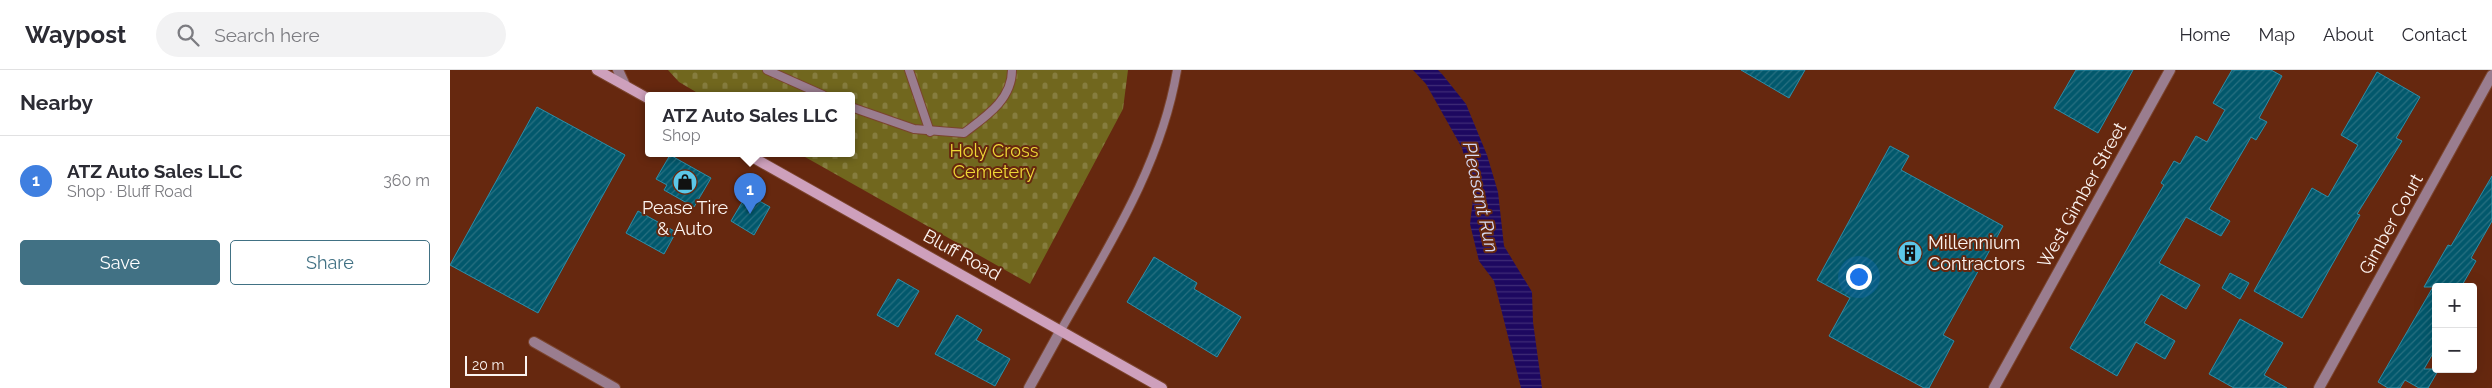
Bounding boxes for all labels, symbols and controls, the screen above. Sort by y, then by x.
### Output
search box [156,12,506,57]
text: Waypost [25,20,126,49]
icon: search [174,21,202,49]
text: Search here [214,24,320,46]
text: Home [2179,24,2230,45]
text: Map [2258,24,2295,45]
text: About [2323,24,2374,45]
text: Contact [2402,24,2467,45]
text: Nearby [20,90,93,115]
popup [645,92,855,157]
text: ATZ Auto Sales LLC [662,104,838,126]
street label: West Gimber Street [2033,118,2130,271]
text: Shop [662,126,701,145]
park label: Holy Cross Cemetery [950,140,1039,182]
water label: Pleasant Run [1459,140,1503,254]
text: ATZ Auto Sales LLC [67,160,242,182]
shop icon: Pease Tire & Auto [672,169,698,195]
street label: Gimber Court [2354,170,2427,278]
text: 1 [32,171,40,190]
text: 360 m [383,171,430,190]
pin: 1 [734,173,766,214]
text: Shop · Bluff Road [67,182,193,201]
place label: Pease Tire & Auto [642,197,729,239]
street label: Bluff Road [920,225,1005,284]
place label: Millennium Contractors [1928,232,2025,274]
button: Save [20,240,220,285]
button: Share [230,240,430,285]
building icon: Millennium Contractors [1897,240,1923,266]
your location [1846,264,1872,290]
map controls [2432,283,2477,373]
button: + [2432,283,2477,328]
button: − [2432,328,2477,373]
scale bar [465,353,528,376]
text: 20 m [472,357,504,373]

